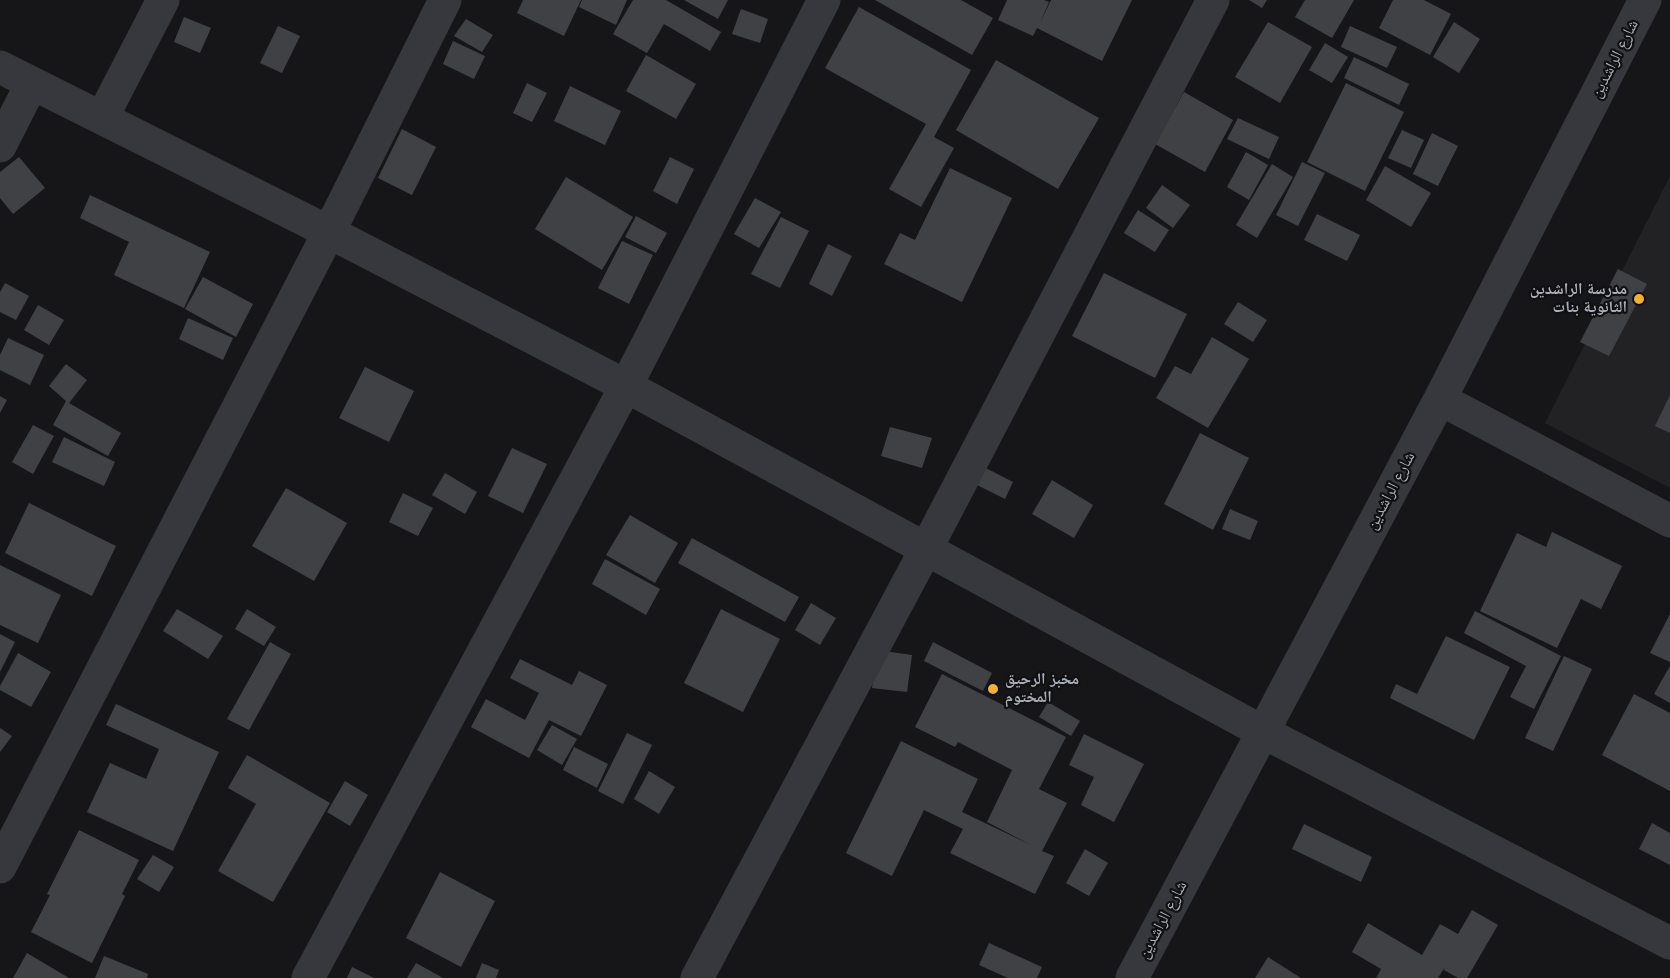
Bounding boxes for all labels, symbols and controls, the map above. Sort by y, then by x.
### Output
street label: شارع الراشدين [1587,17,1643,101]
place label: مدرسة الراشدين الثانوية بنات [1530,280,1627,318]
marker: مدرسة الراشدين الثانوية بنات [1632,292,1646,306]
street label: شارع الراشدين [1363,449,1419,533]
place label: مخبز الرحيق المختوم [1005,670,1079,708]
marker: مخبز الرحيق المختوم [986,682,1000,696]
street label: شارع الراشدين [1135,878,1191,962]

